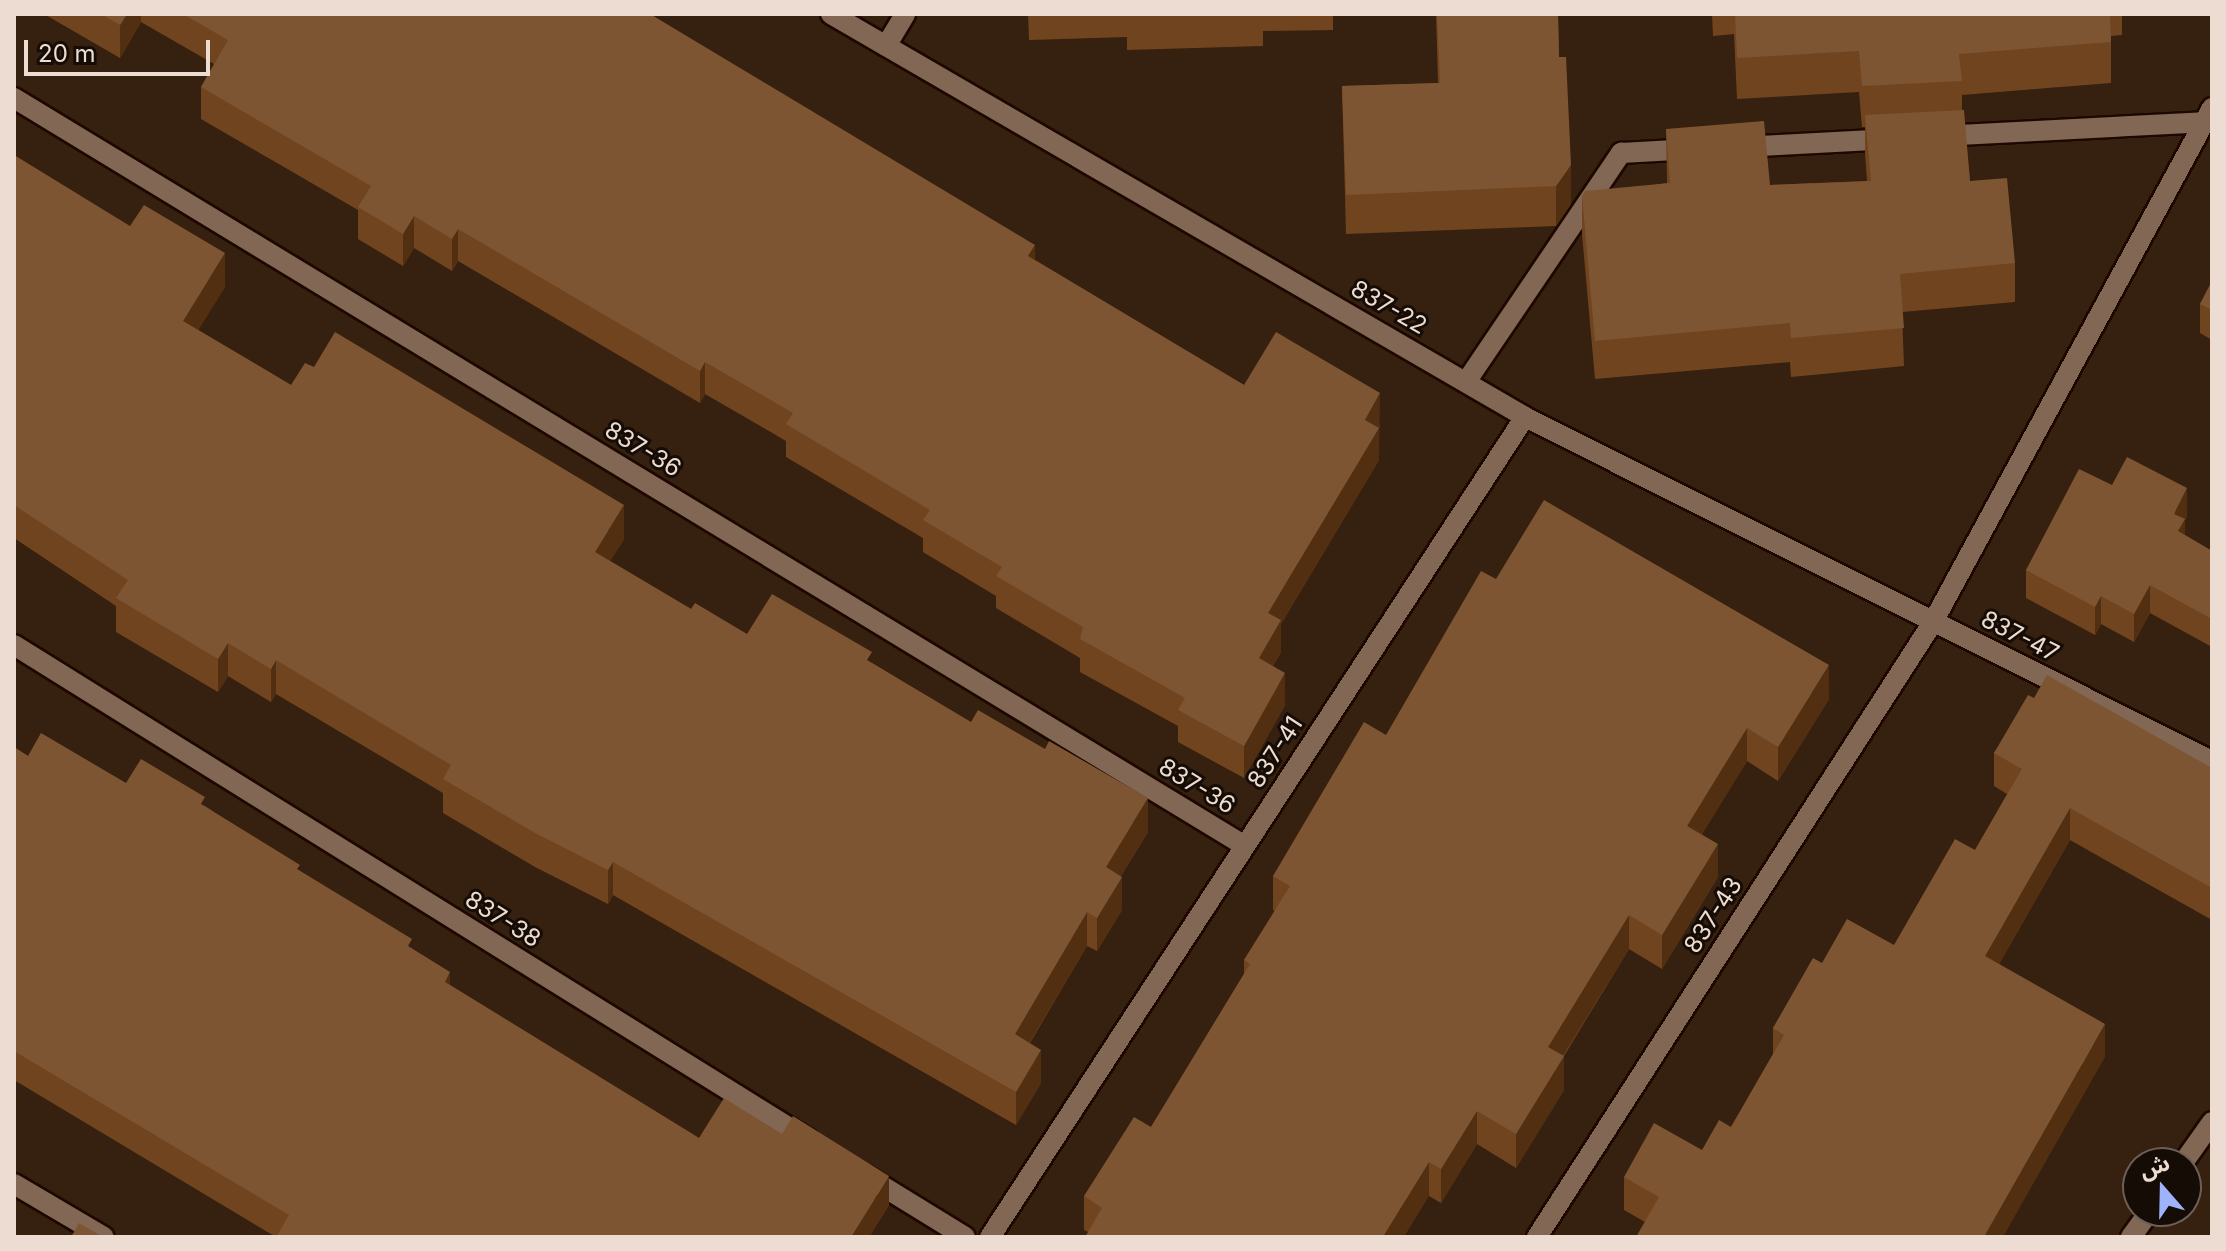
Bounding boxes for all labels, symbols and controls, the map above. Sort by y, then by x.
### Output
scale bar [28,24,214,74]
text: 20 m [38,39,96,68]
street label: 837-22 [1346,274,1432,340]
street label: 837-36 [600,415,686,483]
street label: 837-47 [1976,604,2064,668]
street label: 837-41 [1241,711,1309,793]
street label: 837-36 [1154,752,1240,820]
street label: 837-43 [1678,872,1748,958]
street label: 837-38 [460,885,546,953]
north arrow [2122,1147,2202,1227]
text: ش [2136,1149,2173,1184]

